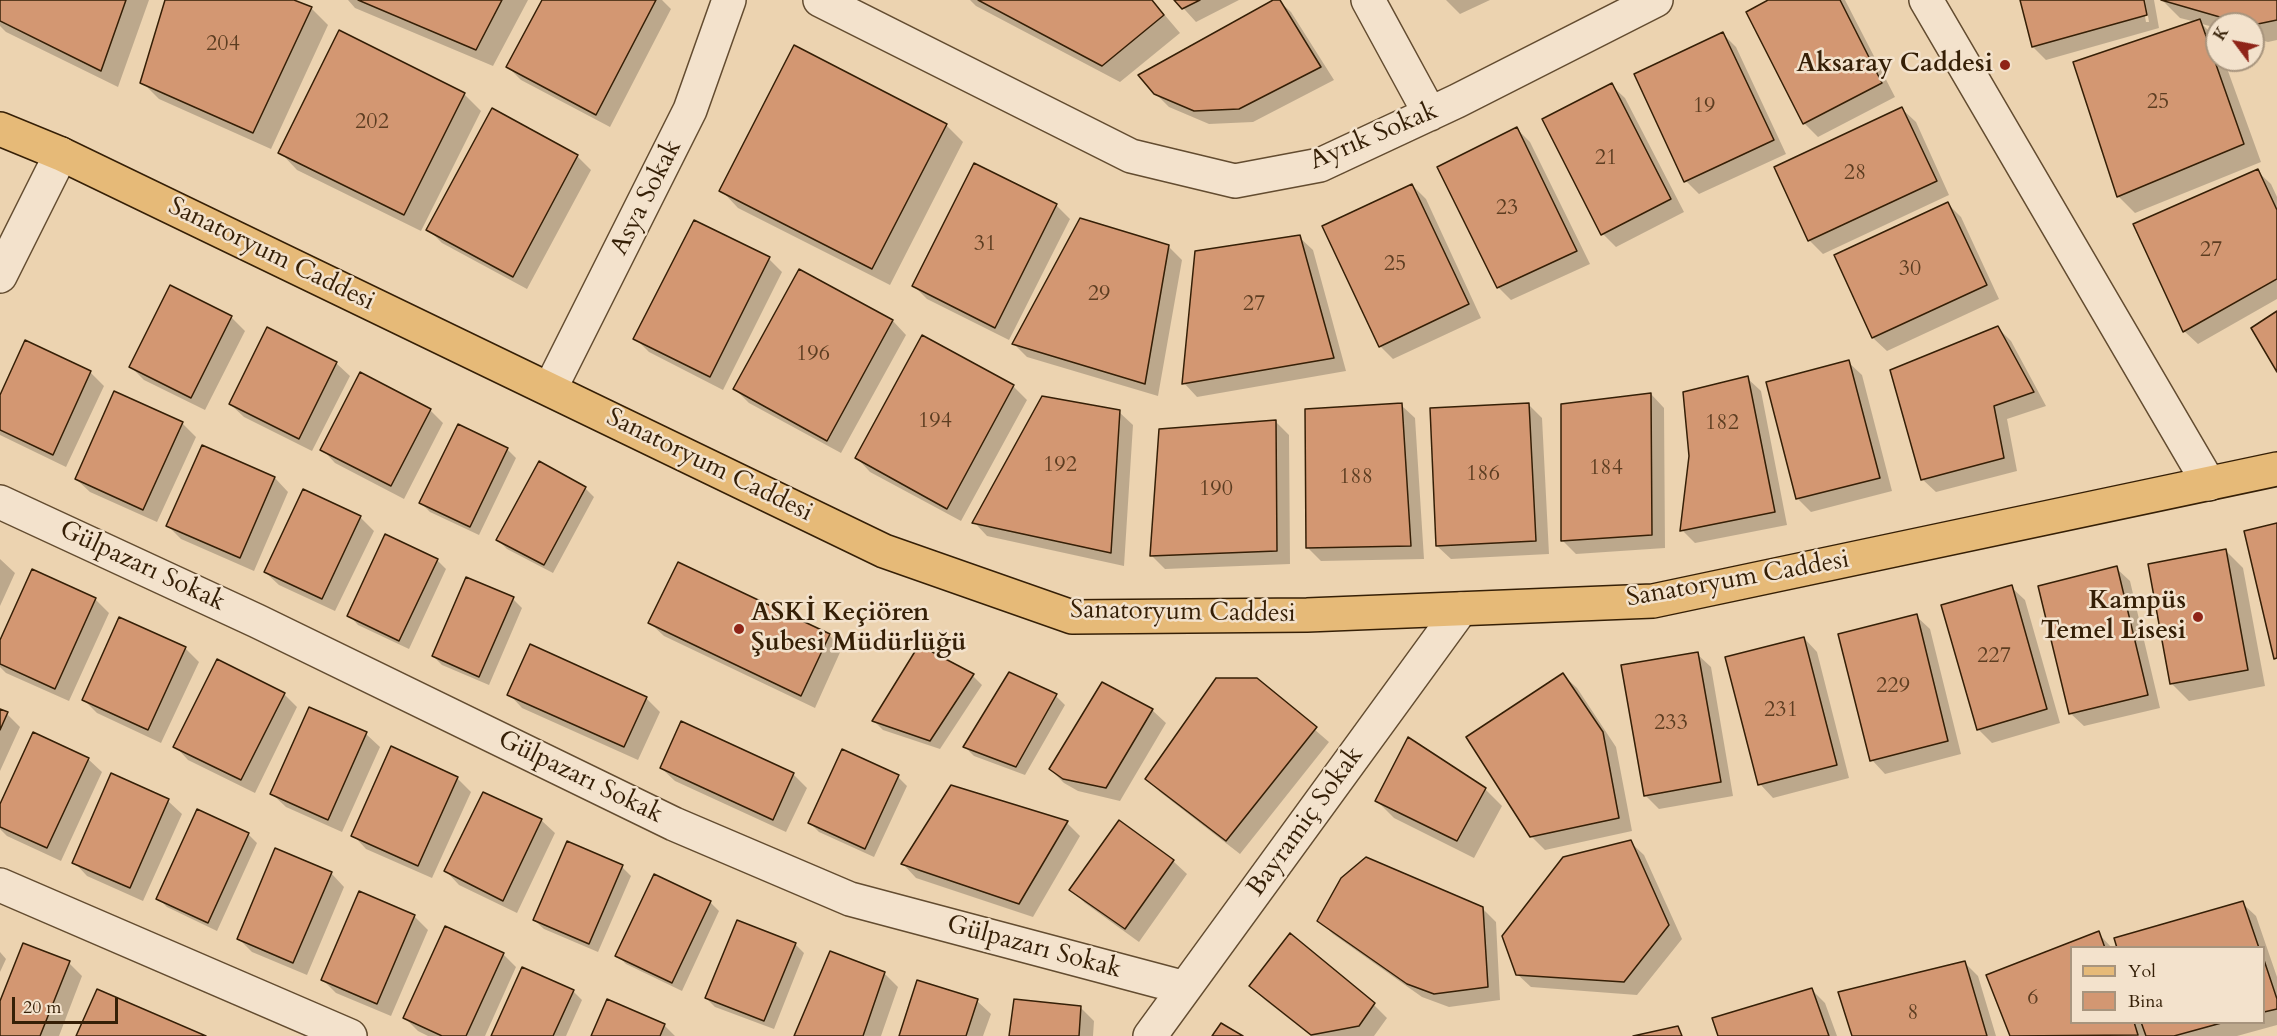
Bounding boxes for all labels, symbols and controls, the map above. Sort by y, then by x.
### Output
north arrow [2205,12,2265,72]
text: K [2209,22,2234,45]
house number: 204 [206,32,240,58]
place label: Aksaray Caddesi [1796,49,1993,81]
marker: Aksaray Caddesi [1998,58,2012,72]
house number: 25 [2147,90,2169,116]
house number: 19 [1693,94,1715,120]
street label: Ayrık Sokak [1305,96,1443,178]
house number: 202 [355,110,389,136]
street label: Asya Sokak [605,135,689,261]
house number: 21 [1595,146,1617,172]
house number: 28 [1844,161,1866,187]
street label: Sanatoryum Caddesi [163,192,379,318]
house number: 23 [1496,196,1518,222]
house number: 31 [974,232,996,258]
house number: 27 [2200,238,2222,264]
house number: 25 [1384,252,1406,278]
house number: 30 [1899,257,1921,283]
house number: 29 [1088,282,1110,308]
house number: 27 [1243,292,1265,318]
house number: 196 [796,342,830,368]
street label: Sanatoryum Caddesi [601,403,817,529]
house number: 194 [918,409,952,435]
house number: 182 [1705,411,1739,437]
house number: 192 [1043,453,1077,479]
house number: 184 [1589,456,1623,482]
house number: 186 [1466,462,1500,488]
house number: 188 [1339,465,1373,491]
house number: 190 [1199,477,1233,503]
street label: Gülpazarı Sokak [54,515,230,619]
street label: Sanatoryum Caddesi [1624,545,1852,615]
place label: Kampüs Temel Lisesi [2041,586,2186,648]
street label: Sanatoryum Caddesi [1070,595,1296,631]
place label: ASKİ Keçiören Şubesi Müdürlüğü [751,598,966,660]
marker: Kampüs Temel Lisesi [2191,610,2205,624]
marker: ASKİ Keçiören Şubesi Müdürlüğü [732,622,746,636]
house number: 227 [1977,644,2011,670]
house number: 229 [1876,674,1910,700]
house number: 231 [1764,698,1798,724]
house number: 233 [1654,711,1688,737]
street label: Gülpazarı Sokak [493,725,667,831]
street label: Bayramiç Sokak [1241,741,1371,903]
street label: Gülpazarı Sokak [943,910,1125,986]
legend [2070,946,2265,1024]
text: Yol [2128,959,2156,984]
scale bar [15,985,122,1023]
house number: 6 [2027,986,2039,1012]
text: Bina [2128,989,2163,1014]
text: 20 m [23,995,62,1020]
house number: 8 [1907,1001,1919,1027]

